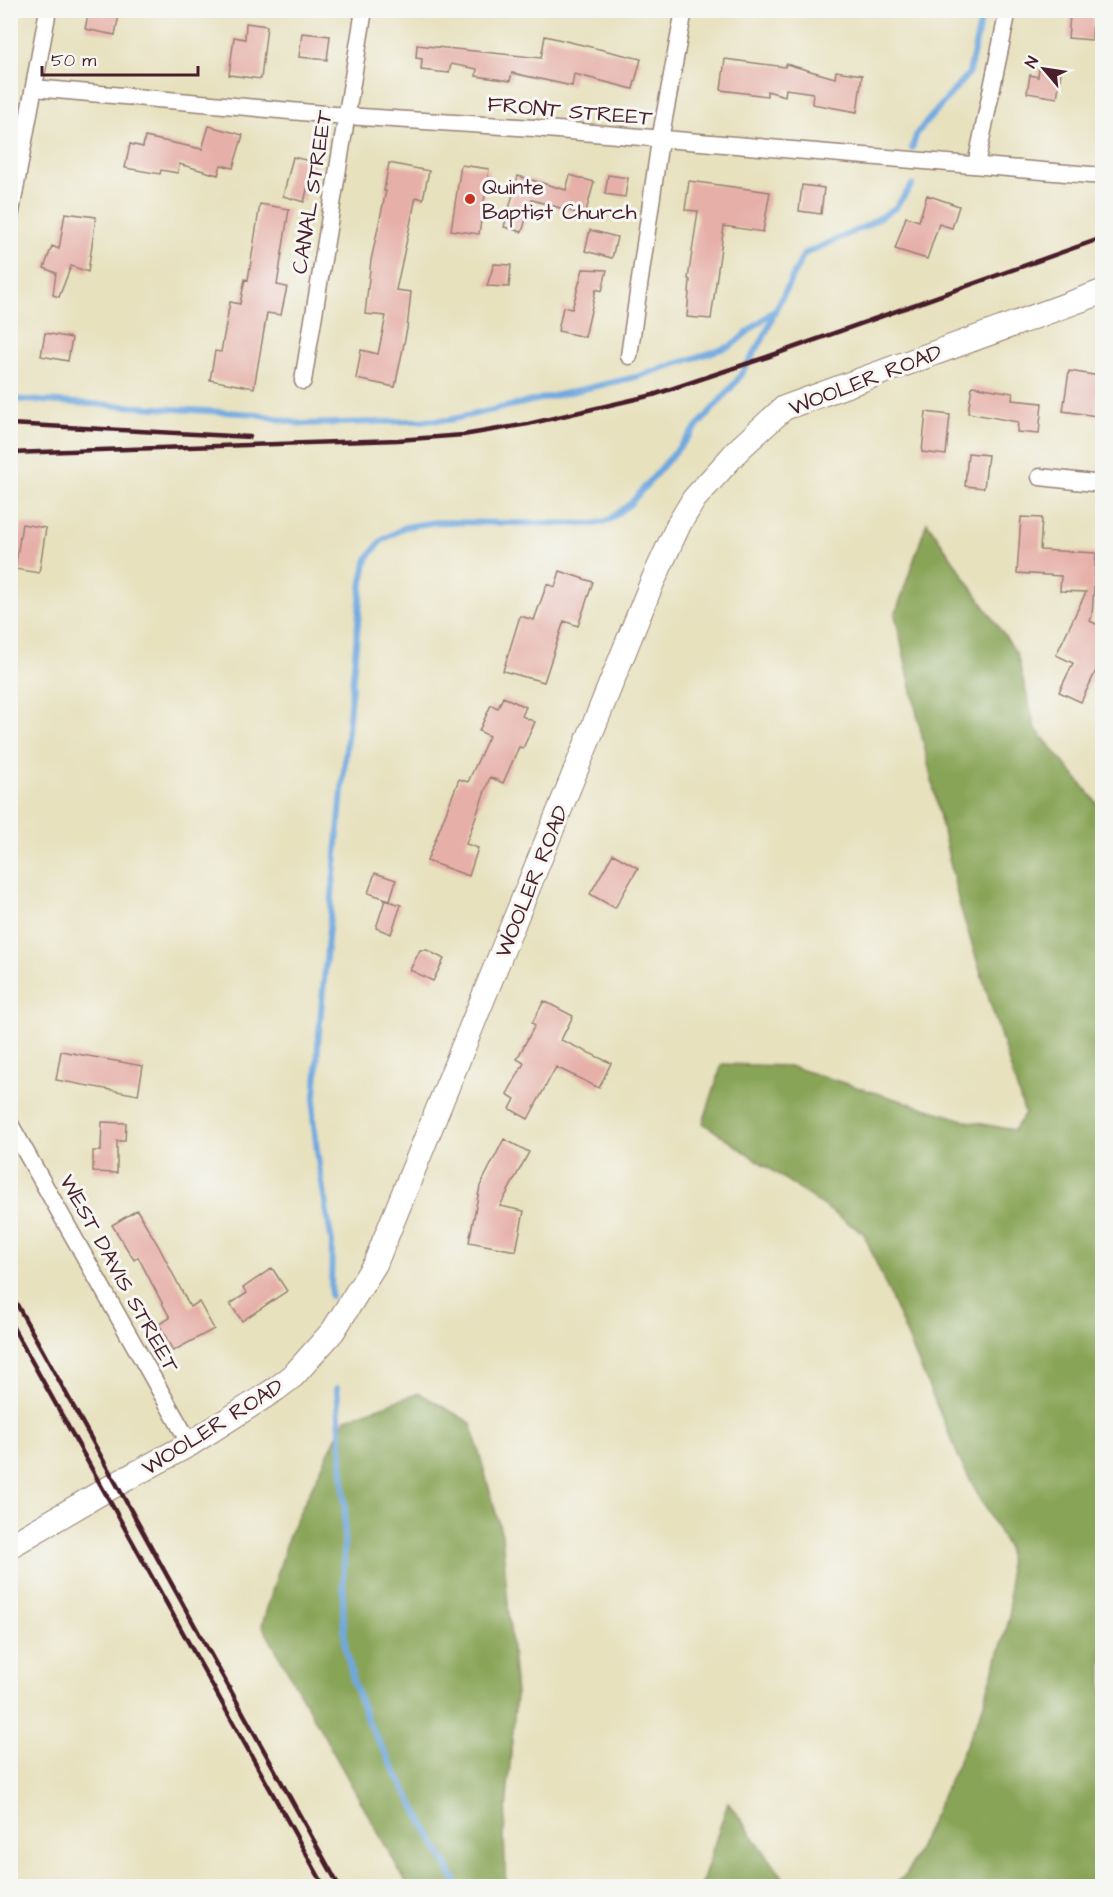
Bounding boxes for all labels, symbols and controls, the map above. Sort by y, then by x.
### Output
scale bar [42,39,198,77]
north arrow [1014,39,1074,99]
text: 50 m [51,48,96,73]
text: N [1020,52,1044,72]
street label: FRONT STREET [486,89,654,134]
street label: CANAL STREET [284,108,341,276]
place label: Quinte Baptist Church [482,172,637,228]
marker: Quinte Baptist Church [463,192,477,206]
street label: WOOLER ROAD [785,337,947,424]
street label: WOOLER ROAD [488,801,577,962]
street label: WEST DAVIS STREET [51,1169,186,1379]
street label: WOOLER ROAD [136,1371,290,1483]

